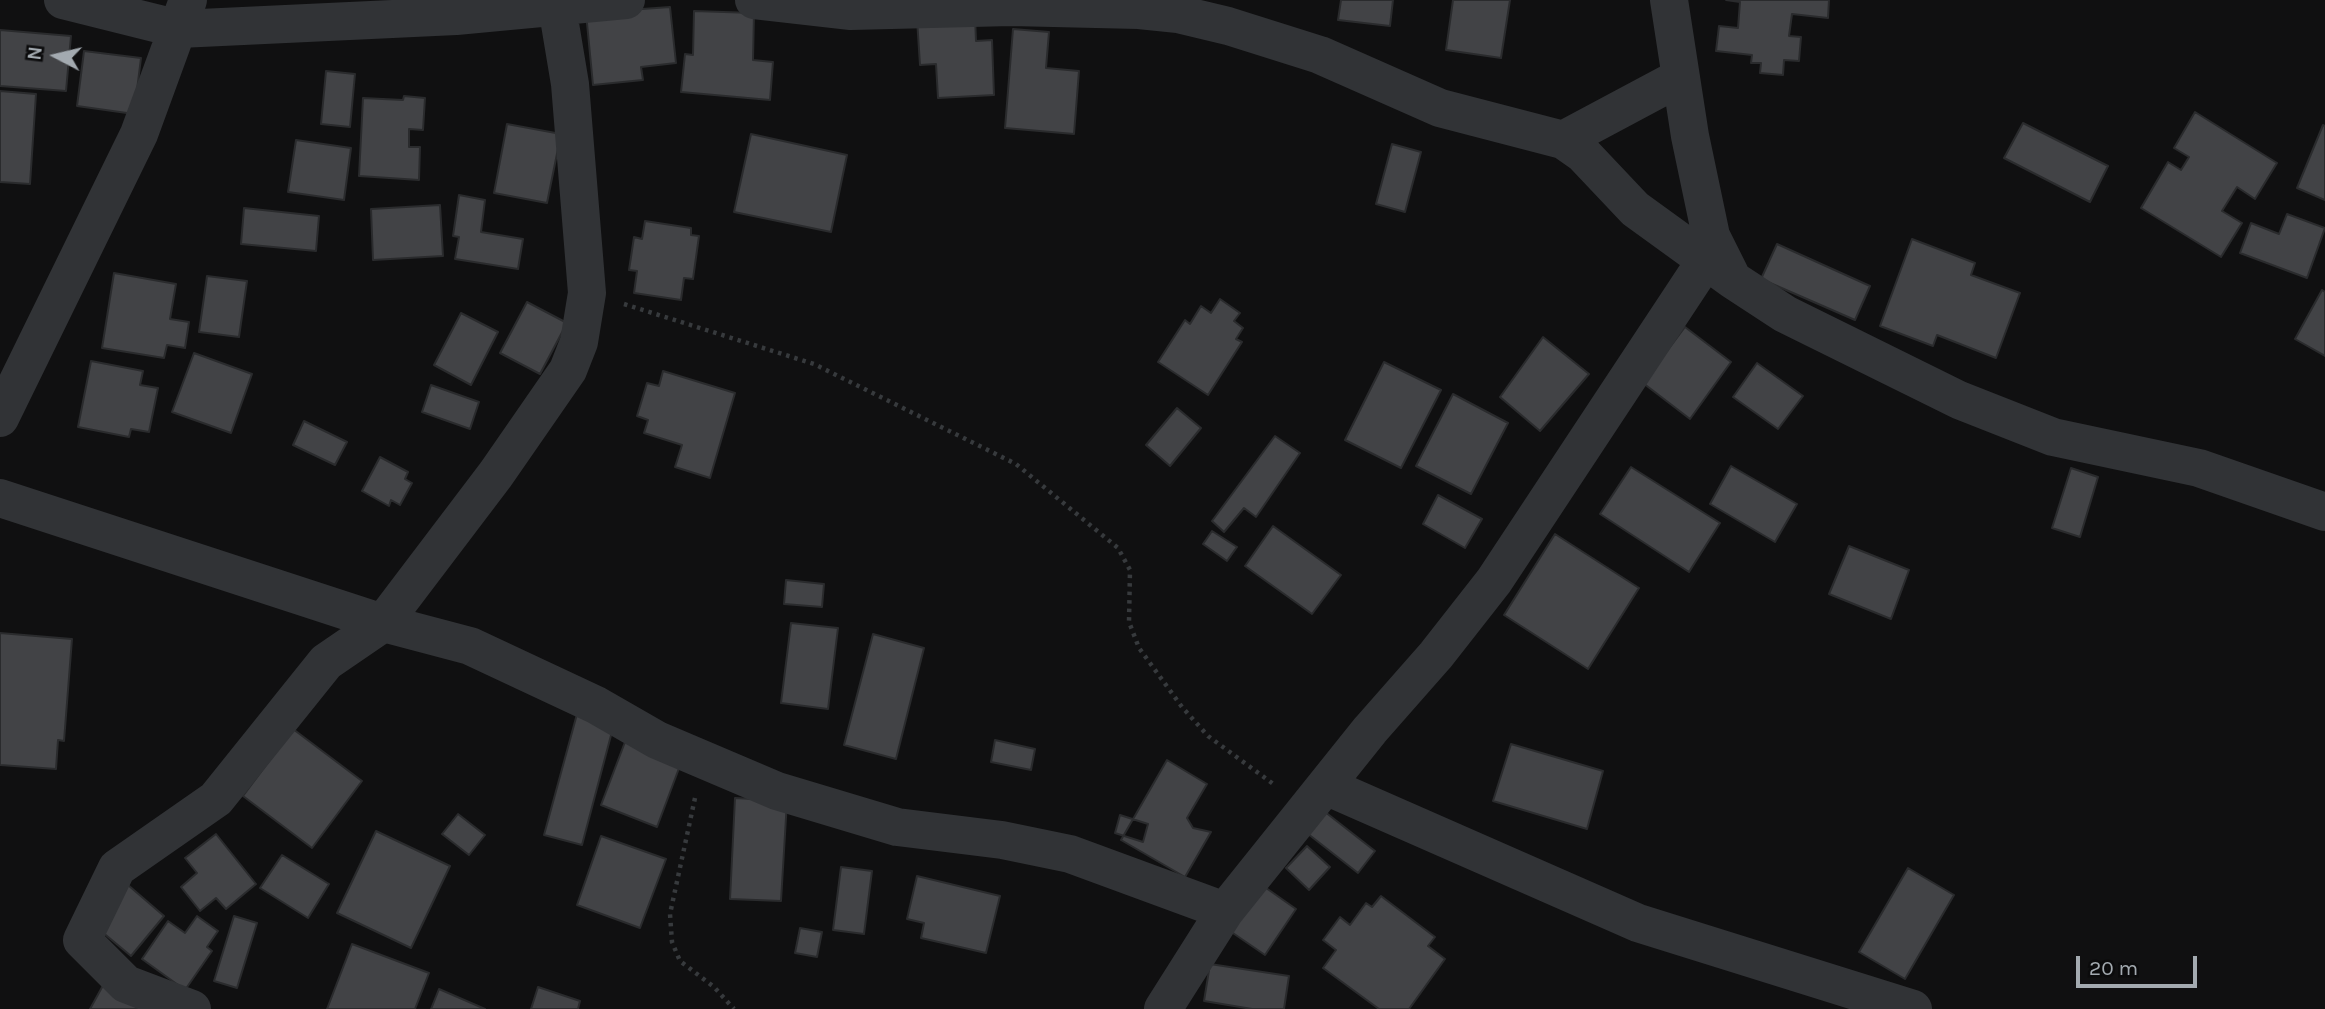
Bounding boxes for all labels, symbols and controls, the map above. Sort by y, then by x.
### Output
north arrow [21,21,91,91]
text: N [23,45,47,62]
scale bar [2080,942,2201,986]
text: 20 m [2089,956,2138,980]

